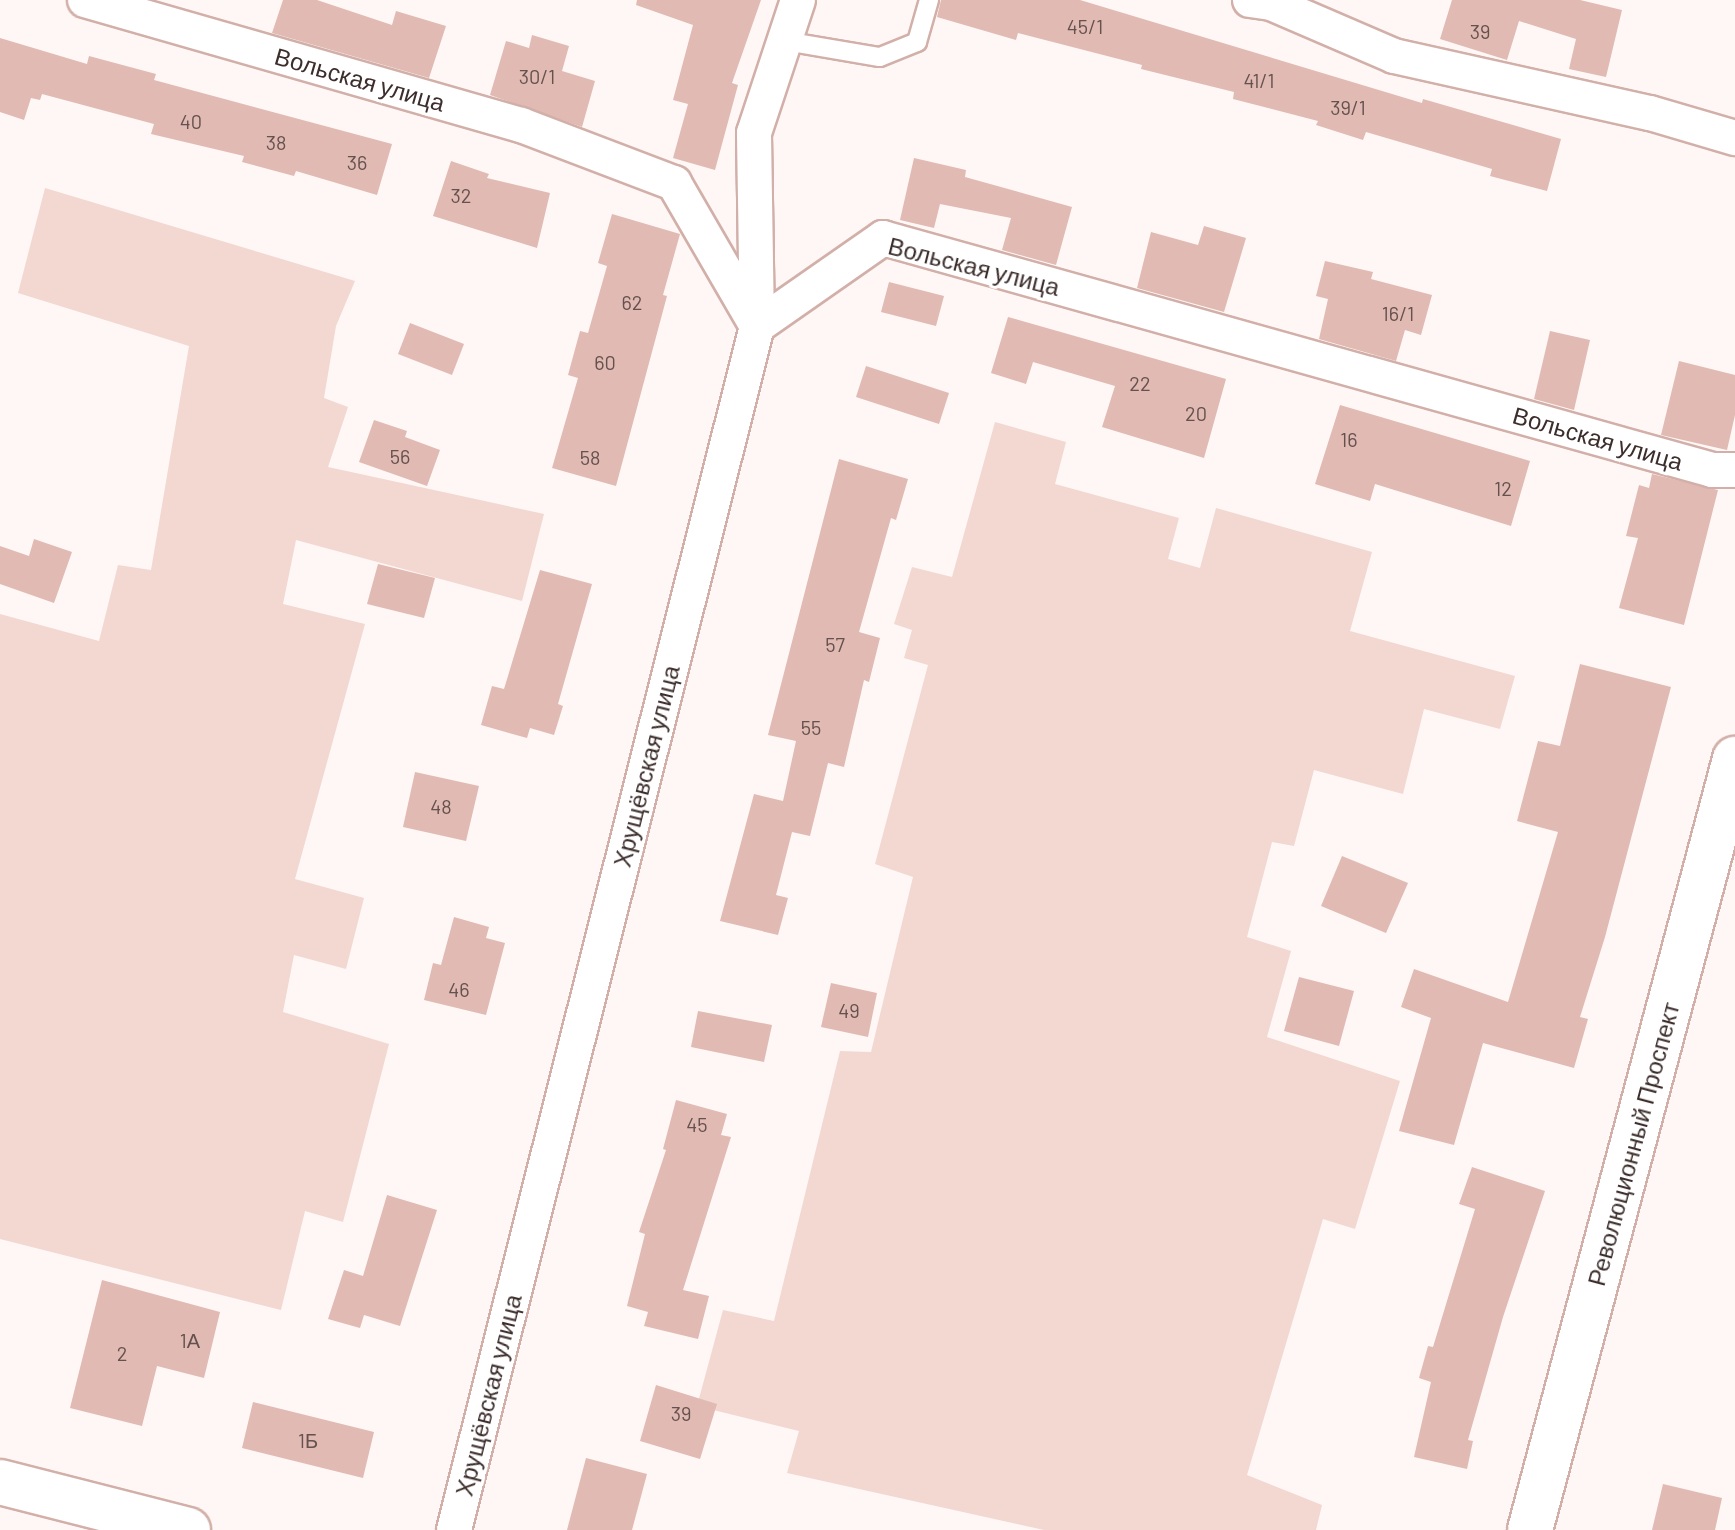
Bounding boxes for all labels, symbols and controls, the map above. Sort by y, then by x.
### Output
house number: 45/1 [1067,14,1103,38]
house number: 39 [1470,19,1490,43]
street label: Вольская улица [272,41,448,117]
house number: 30/1 [519,64,555,88]
house number: 41/1 [1243,68,1275,92]
house number: 39/1 [1330,95,1366,119]
house number: 40 [180,109,202,133]
house number: 38 [266,130,286,154]
house number: 36 [347,150,367,174]
house number: 32 [450,183,472,207]
street label: Вольская улица [885,231,1063,301]
house number: 62 [621,290,643,314]
house number: 16/1 [1382,301,1414,325]
house number: 60 [594,350,616,374]
house number: 22 [1129,371,1151,395]
street label: Вольская улица [1510,400,1686,476]
house number: 20 [1185,401,1207,425]
house number: 16 [1340,427,1358,451]
house number: 56 [390,444,410,468]
house number: 58 [580,445,600,469]
house number: 12 [1494,476,1512,500]
house number: 57 [825,632,845,656]
street label: Хрущёвская улица [607,662,685,870]
house number: 55 [801,715,821,739]
house number: 48 [430,794,452,818]
house number: 46 [448,977,470,1001]
house number: 49 [838,998,860,1022]
street label: Революционный Проспект [1581,999,1685,1289]
house number: 45 [686,1112,708,1136]
street label: Хрущёвская улица [449,1291,527,1499]
house number: 1А [180,1328,200,1352]
house number: 2 [117,1341,127,1365]
house number: 39 [671,1401,691,1425]
house number: 1Б [298,1428,318,1452]

